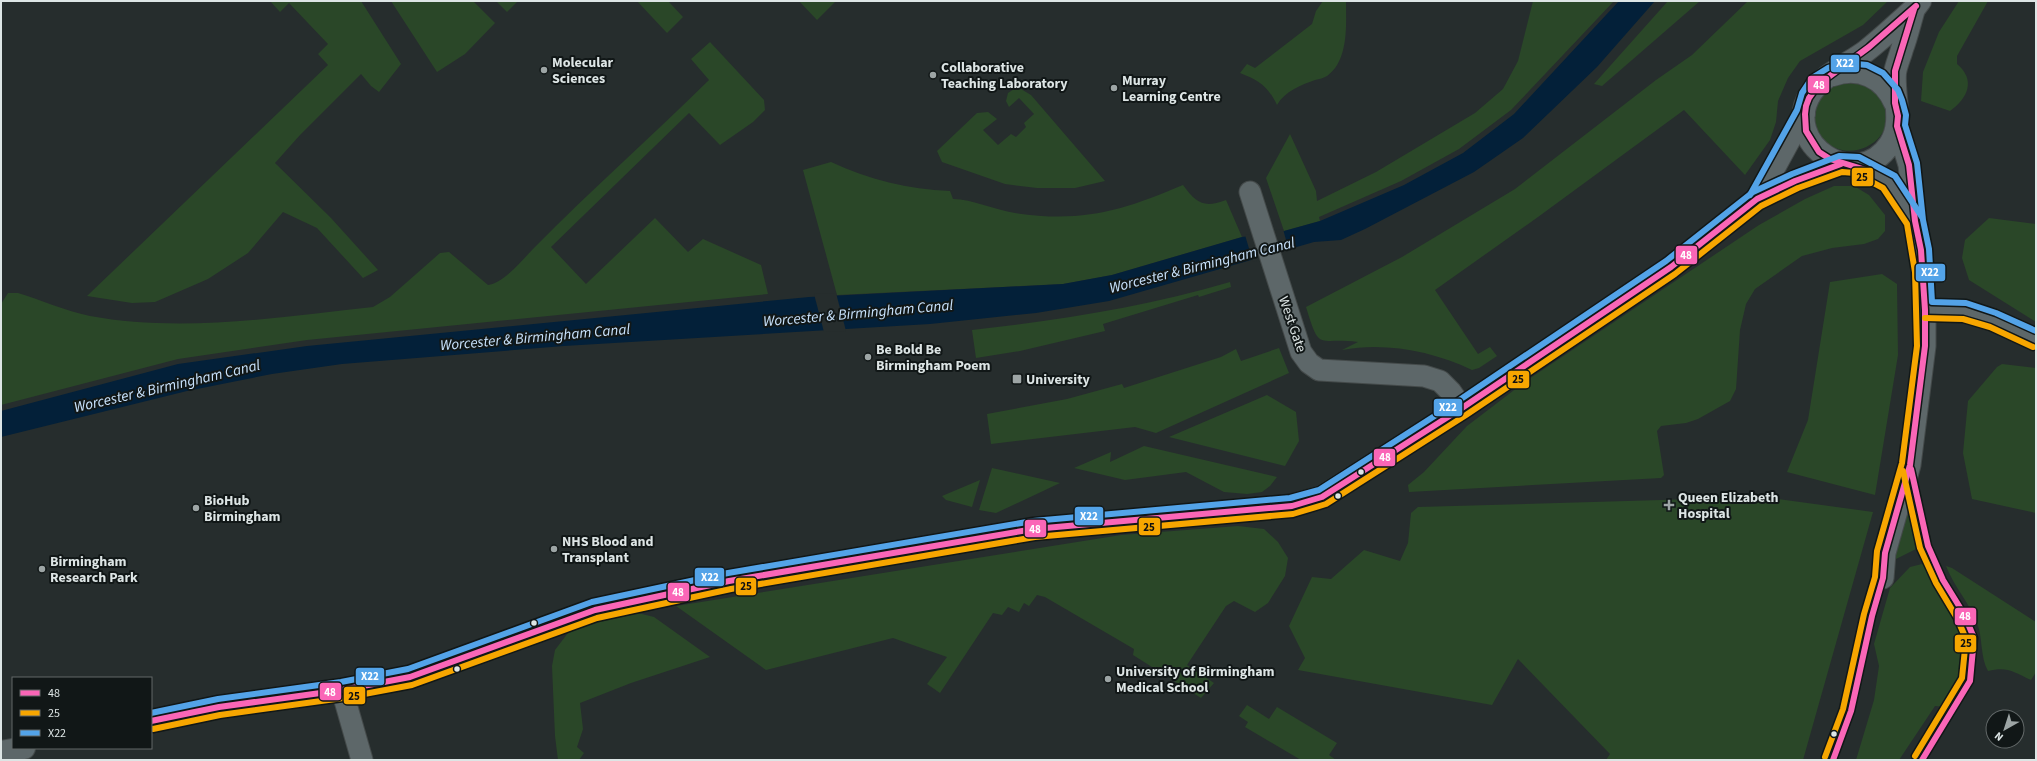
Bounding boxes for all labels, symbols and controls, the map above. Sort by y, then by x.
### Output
place label: Molecular Sciences [552,53,614,89]
line badge: X22 [1830,54,1860,73]
text: X22 [1836,56,1854,71]
place label: Collaborative Teaching Laboratory [941,58,1068,94]
marker: Molecular Sciences [539,65,549,75]
marker: Collaborative Teaching Laboratory [928,70,938,80]
place label: Murray Learning Centre [1122,71,1221,107]
line badge: 48 [1807,75,1830,94]
text: 48 [1813,78,1825,93]
marker: Murray Learning Centre [1109,83,1119,93]
line badge: 25 [1851,167,1874,187]
text: 25 [1856,170,1868,185]
water label: Worcester & Birmingham Canal [1107,232,1297,299]
line badge: 48 [1675,245,1698,265]
text: 48 [1680,248,1692,263]
line badge: X22 [1915,263,1946,282]
text: X22 [1921,265,1939,280]
street label: West Gate [1273,294,1311,355]
water label: Worcester & Birmingham Canal [762,295,954,332]
water label: Worcester & Birmingham Canal [439,319,631,356]
place label: Be Bold Be Birmingham Poem [876,340,991,376]
marker: Be Bold Be Birmingham Poem [863,352,873,362]
water label: Worcester & Birmingham Canal [72,355,263,418]
place label: University [1026,370,1091,390]
line badge: 25 [1507,370,1530,389]
text: 25 [1512,372,1524,387]
marker: University [1011,373,1023,385]
line badge: X22 [1433,398,1463,417]
text: X22 [1439,400,1457,415]
line badge: 48 [1373,448,1396,467]
text: 48 [1379,450,1391,465]
unlabelled marker [1356,467,1366,477]
place label: Queen Elizabeth Hospital [1678,488,1779,524]
place label: BioHub Birmingham [204,491,281,527]
unlabelled marker [1333,491,1343,501]
marker: Queen Elizabeth Hospital [1663,499,1675,511]
marker: BioHub Birmingham [191,503,201,513]
line badge: X22 [1074,506,1104,526]
text: X22 [1080,509,1098,524]
line badge: 25 [1138,517,1161,536]
line badge: 48 [1024,519,1047,538]
text: 25 [1143,520,1155,535]
text: 48 [1029,522,1041,537]
place label: NHS Blood and Transplant [562,532,654,568]
marker: NHS Blood and Transplant [549,544,559,554]
place label: Birmingham Research Park [50,552,138,588]
marker: Birmingham Research Park [37,564,47,574]
line badge: X22 [694,567,725,587]
text: X22 [701,570,719,585]
line badge: 25 [735,577,757,596]
text: 25 [740,579,752,594]
line badge: 48 [667,582,690,602]
text: 48 [672,585,684,600]
line badge: 48 [1954,607,1977,626]
text: 48 [1959,609,1971,624]
unlabelled marker [529,618,539,628]
line badge: 25 [1954,634,1977,653]
text: 25 [1960,636,1972,651]
place label: University of Birmingham Medical School [1116,662,1275,698]
unlabelled marker [452,664,462,674]
line badge: X22 [355,667,385,686]
text: X22 [361,669,379,684]
marker: University of Birmingham Medical School [1103,674,1113,684]
legend [12,677,152,749]
line badge: 48 [319,682,342,701]
text: 48 [48,685,60,702]
text: 48 [324,685,336,700]
line badge: 25 [343,686,366,705]
text: 25 [348,689,360,704]
text: 25 [48,705,60,722]
north arrow [1985,709,2025,749]
text: X22 [48,725,66,742]
text: N [1991,728,2007,745]
unlabelled marker [1829,729,1839,739]

